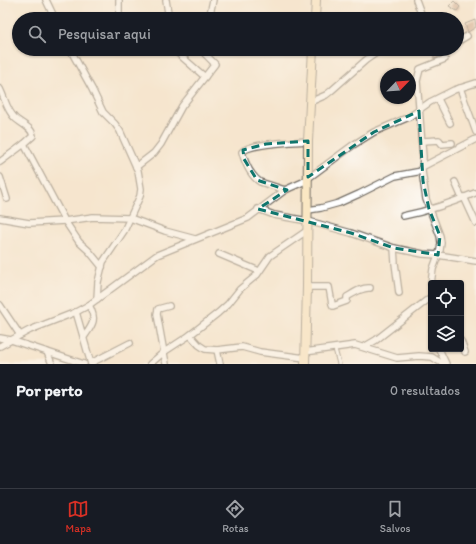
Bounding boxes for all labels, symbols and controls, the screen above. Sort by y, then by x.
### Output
search box [12,12,464,56]
icon: search [26,23,48,45]
text: Pesquisar aqui [58,25,151,43]
north arrow [380,68,416,104]
map controls [428,280,464,352]
button: locate [428,280,464,316]
button: layers [428,316,464,352]
text: Por perto [16,380,83,400]
text: 0 resultados [390,383,460,398]
tab: Mapa [66,498,91,535]
tab: Rotas [222,498,249,535]
tab: Salvos [380,498,410,535]

